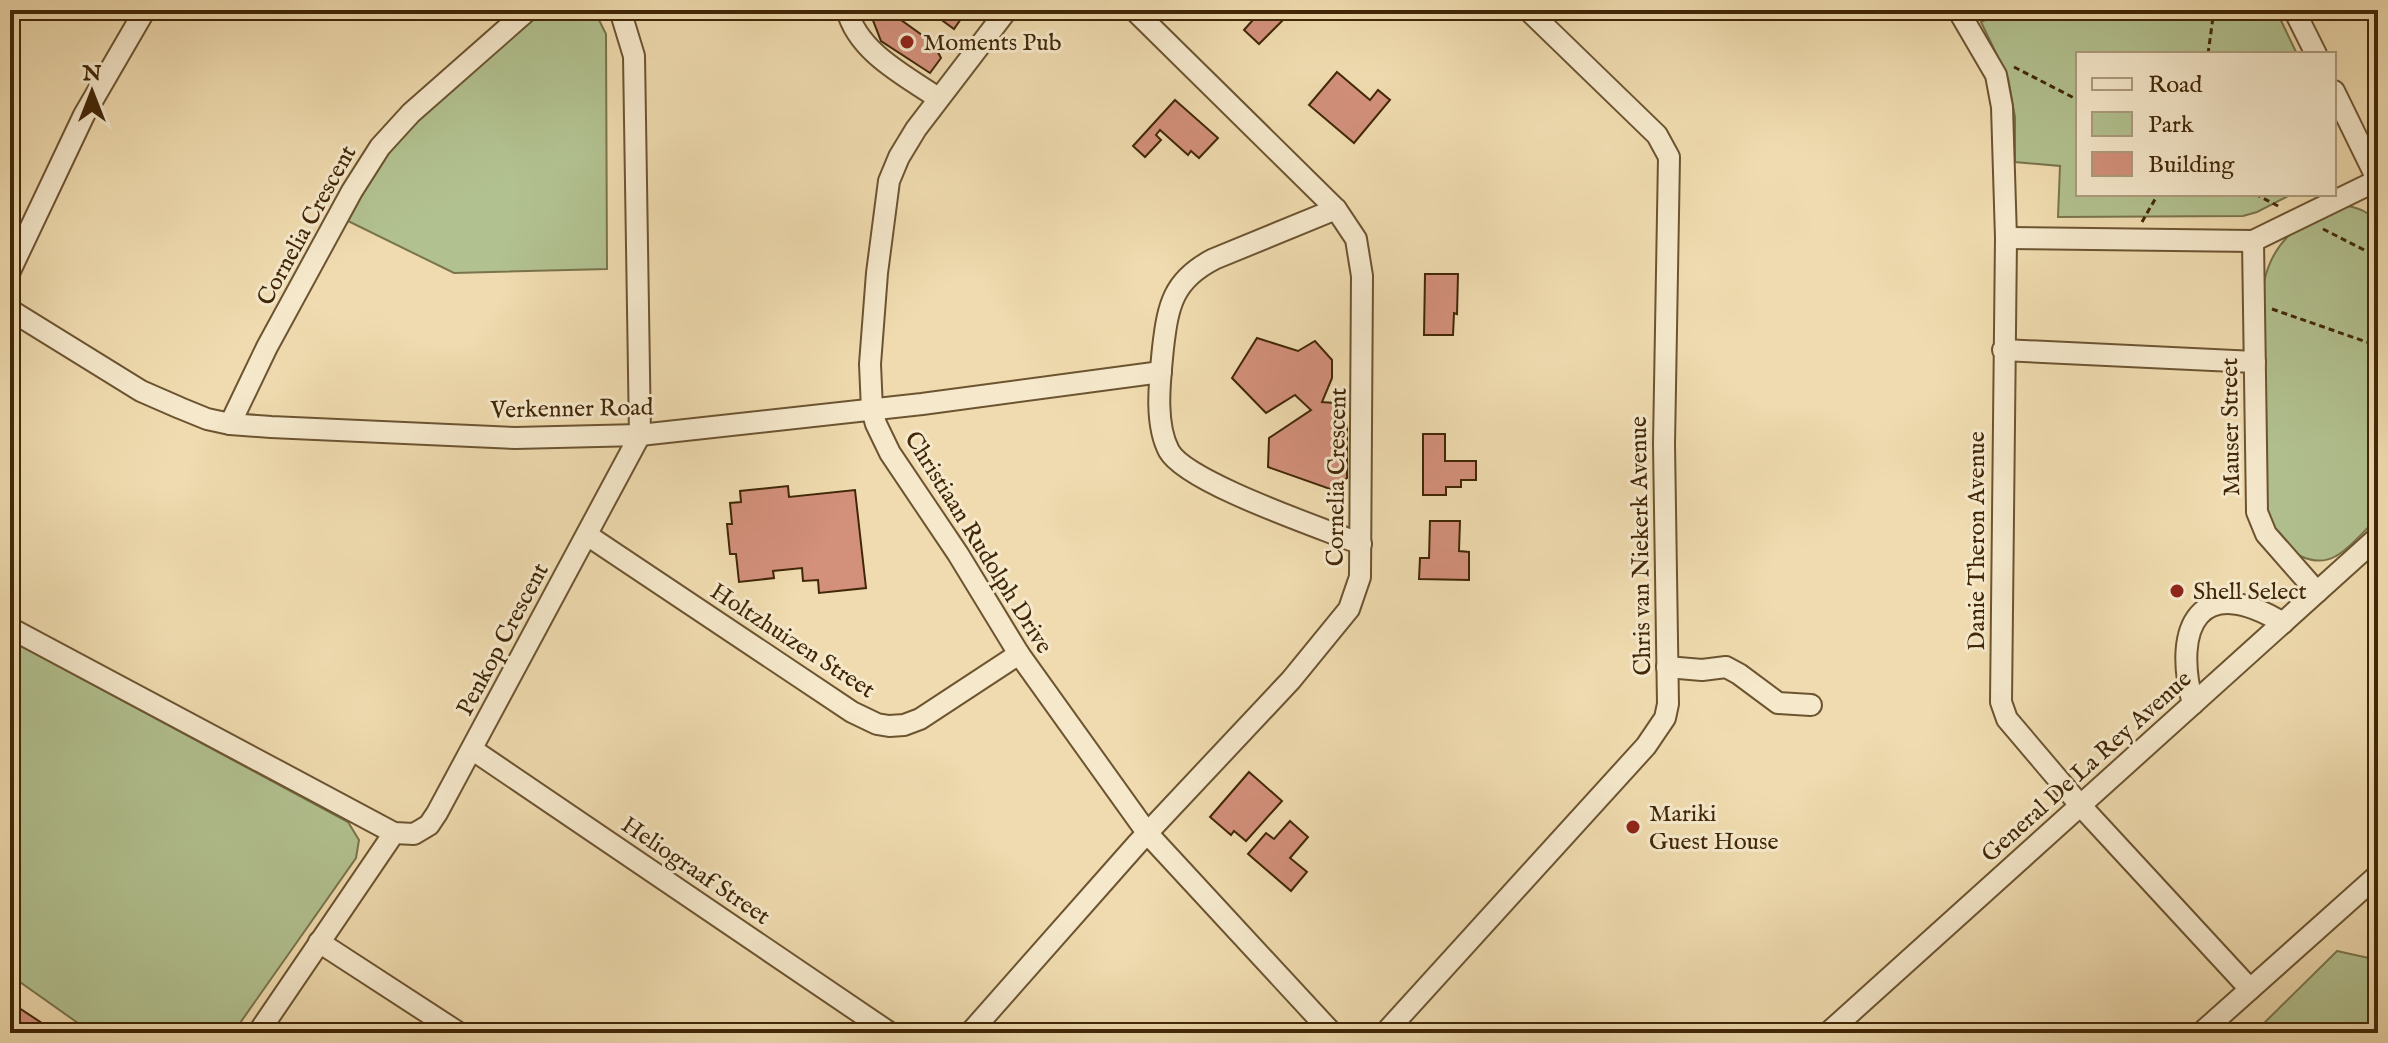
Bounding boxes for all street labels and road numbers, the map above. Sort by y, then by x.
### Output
street label: Cornelia Crescent [250,140,364,311]
street label: Mauser Street [2215,357,2248,496]
street label: Cornelia Crescent [1320,387,1355,567]
street label: Verkenner Road [489,393,654,426]
street label: Chris van Niekerk Avenue [1624,416,1659,676]
street label: Christiaan Rudolph Drive [897,426,1059,660]
street label: Danie Theron Avenue [1962,431,1993,651]
street label: Penkop Crescent [450,558,557,721]
street label: Holtzhuizen Street [704,576,880,706]
street label: General De La Rey Avenue [1975,664,2199,870]
street label: Heliograaf Street [615,810,776,933]

